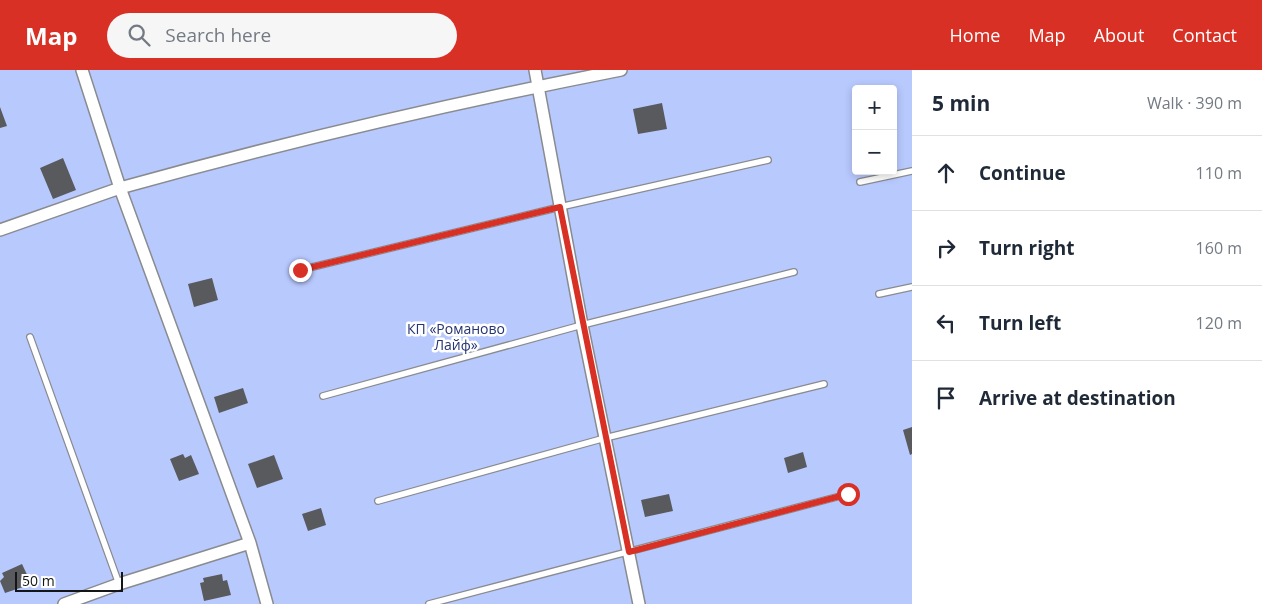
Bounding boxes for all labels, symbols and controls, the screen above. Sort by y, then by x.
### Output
search box [107,13,457,58]
text: Map [25,19,77,52]
icon: search [125,21,153,49]
text: Search here [165,22,271,48]
text: Home [950,23,1000,47]
text: Map [1028,23,1066,47]
text: About [1094,23,1144,47]
text: Contact [1172,23,1237,47]
map controls [852,85,897,175]
button: + [852,85,897,130]
text: 5 min [932,89,990,117]
text: Walk · 390 m [1147,92,1242,114]
button: − [852,130,897,175]
icon: ahead [932,159,960,187]
text: Continue [979,160,1066,186]
text: 110 m [1196,162,1242,184]
icon: right [932,234,960,262]
text: Turn right [979,235,1074,261]
text: 160 m [1196,237,1242,259]
route end [289,259,312,282]
icon: left [932,309,960,337]
text: Turn left [979,310,1061,336]
text: 120 m [1196,312,1242,334]
park label: КП «Романово Лайф» [407,319,505,354]
icon: arrive [932,384,960,412]
text: Arrive at destination [979,385,1176,411]
route start [837,483,860,506]
scale bar [15,569,122,592]
text: 50 m [22,571,55,590]

